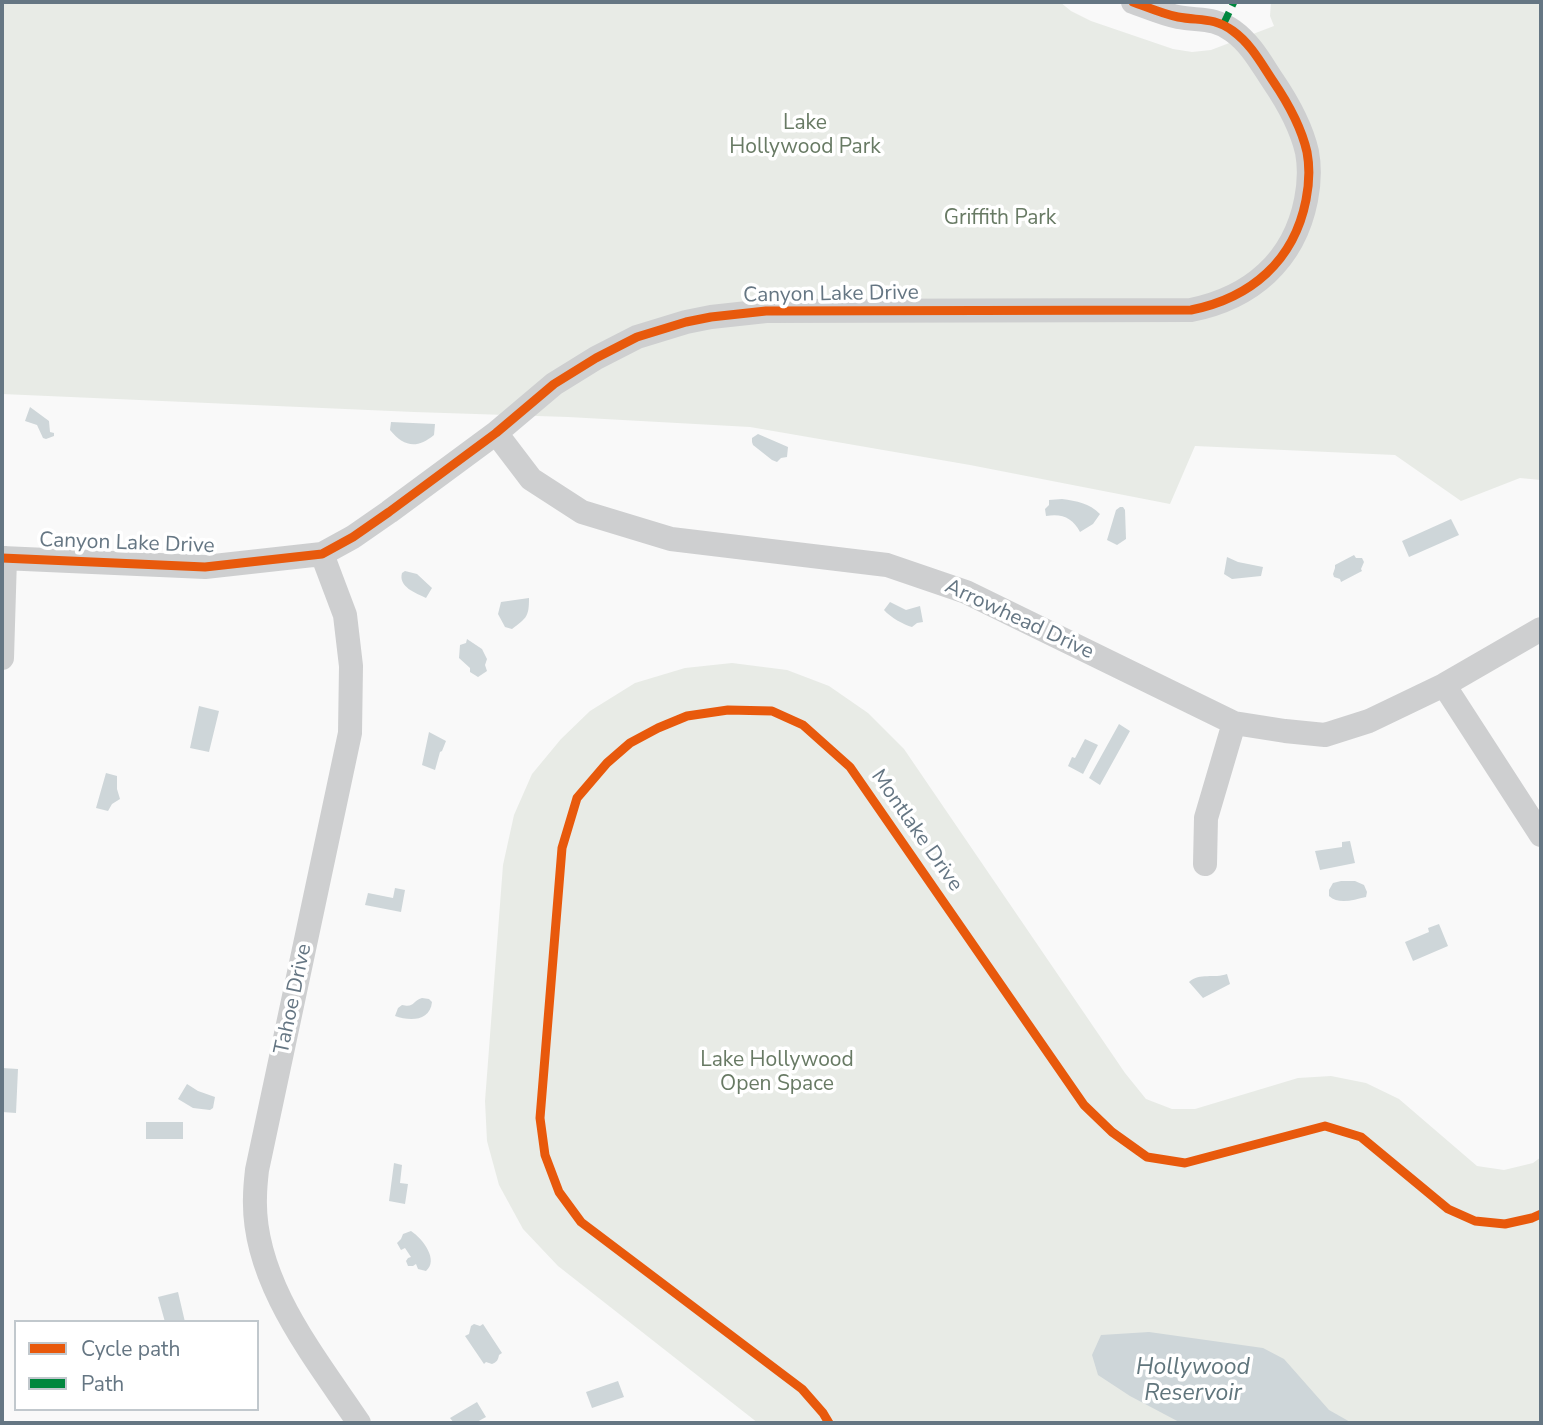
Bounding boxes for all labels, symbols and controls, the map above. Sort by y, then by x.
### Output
park label: Lake Hollywood Park [729,111,881,161]
park label: Griffith Park [944,206,1056,232]
street label: Canyon Lake Drive [743,281,919,309]
street label: Canyon Lake Drive [39,528,215,560]
street label: Arrowhead Drive [941,575,1097,665]
street label: Montlake Drive [865,765,967,897]
street label: Tahoe Drive [270,942,318,1056]
park label: Lake Hollywood Open Space [700,1048,854,1098]
legend [14,1320,259,1411]
text: Cycle path [81,1335,180,1363]
water label: Hollywood Reservoir [1136,1354,1250,1408]
text: Path [81,1370,124,1398]

